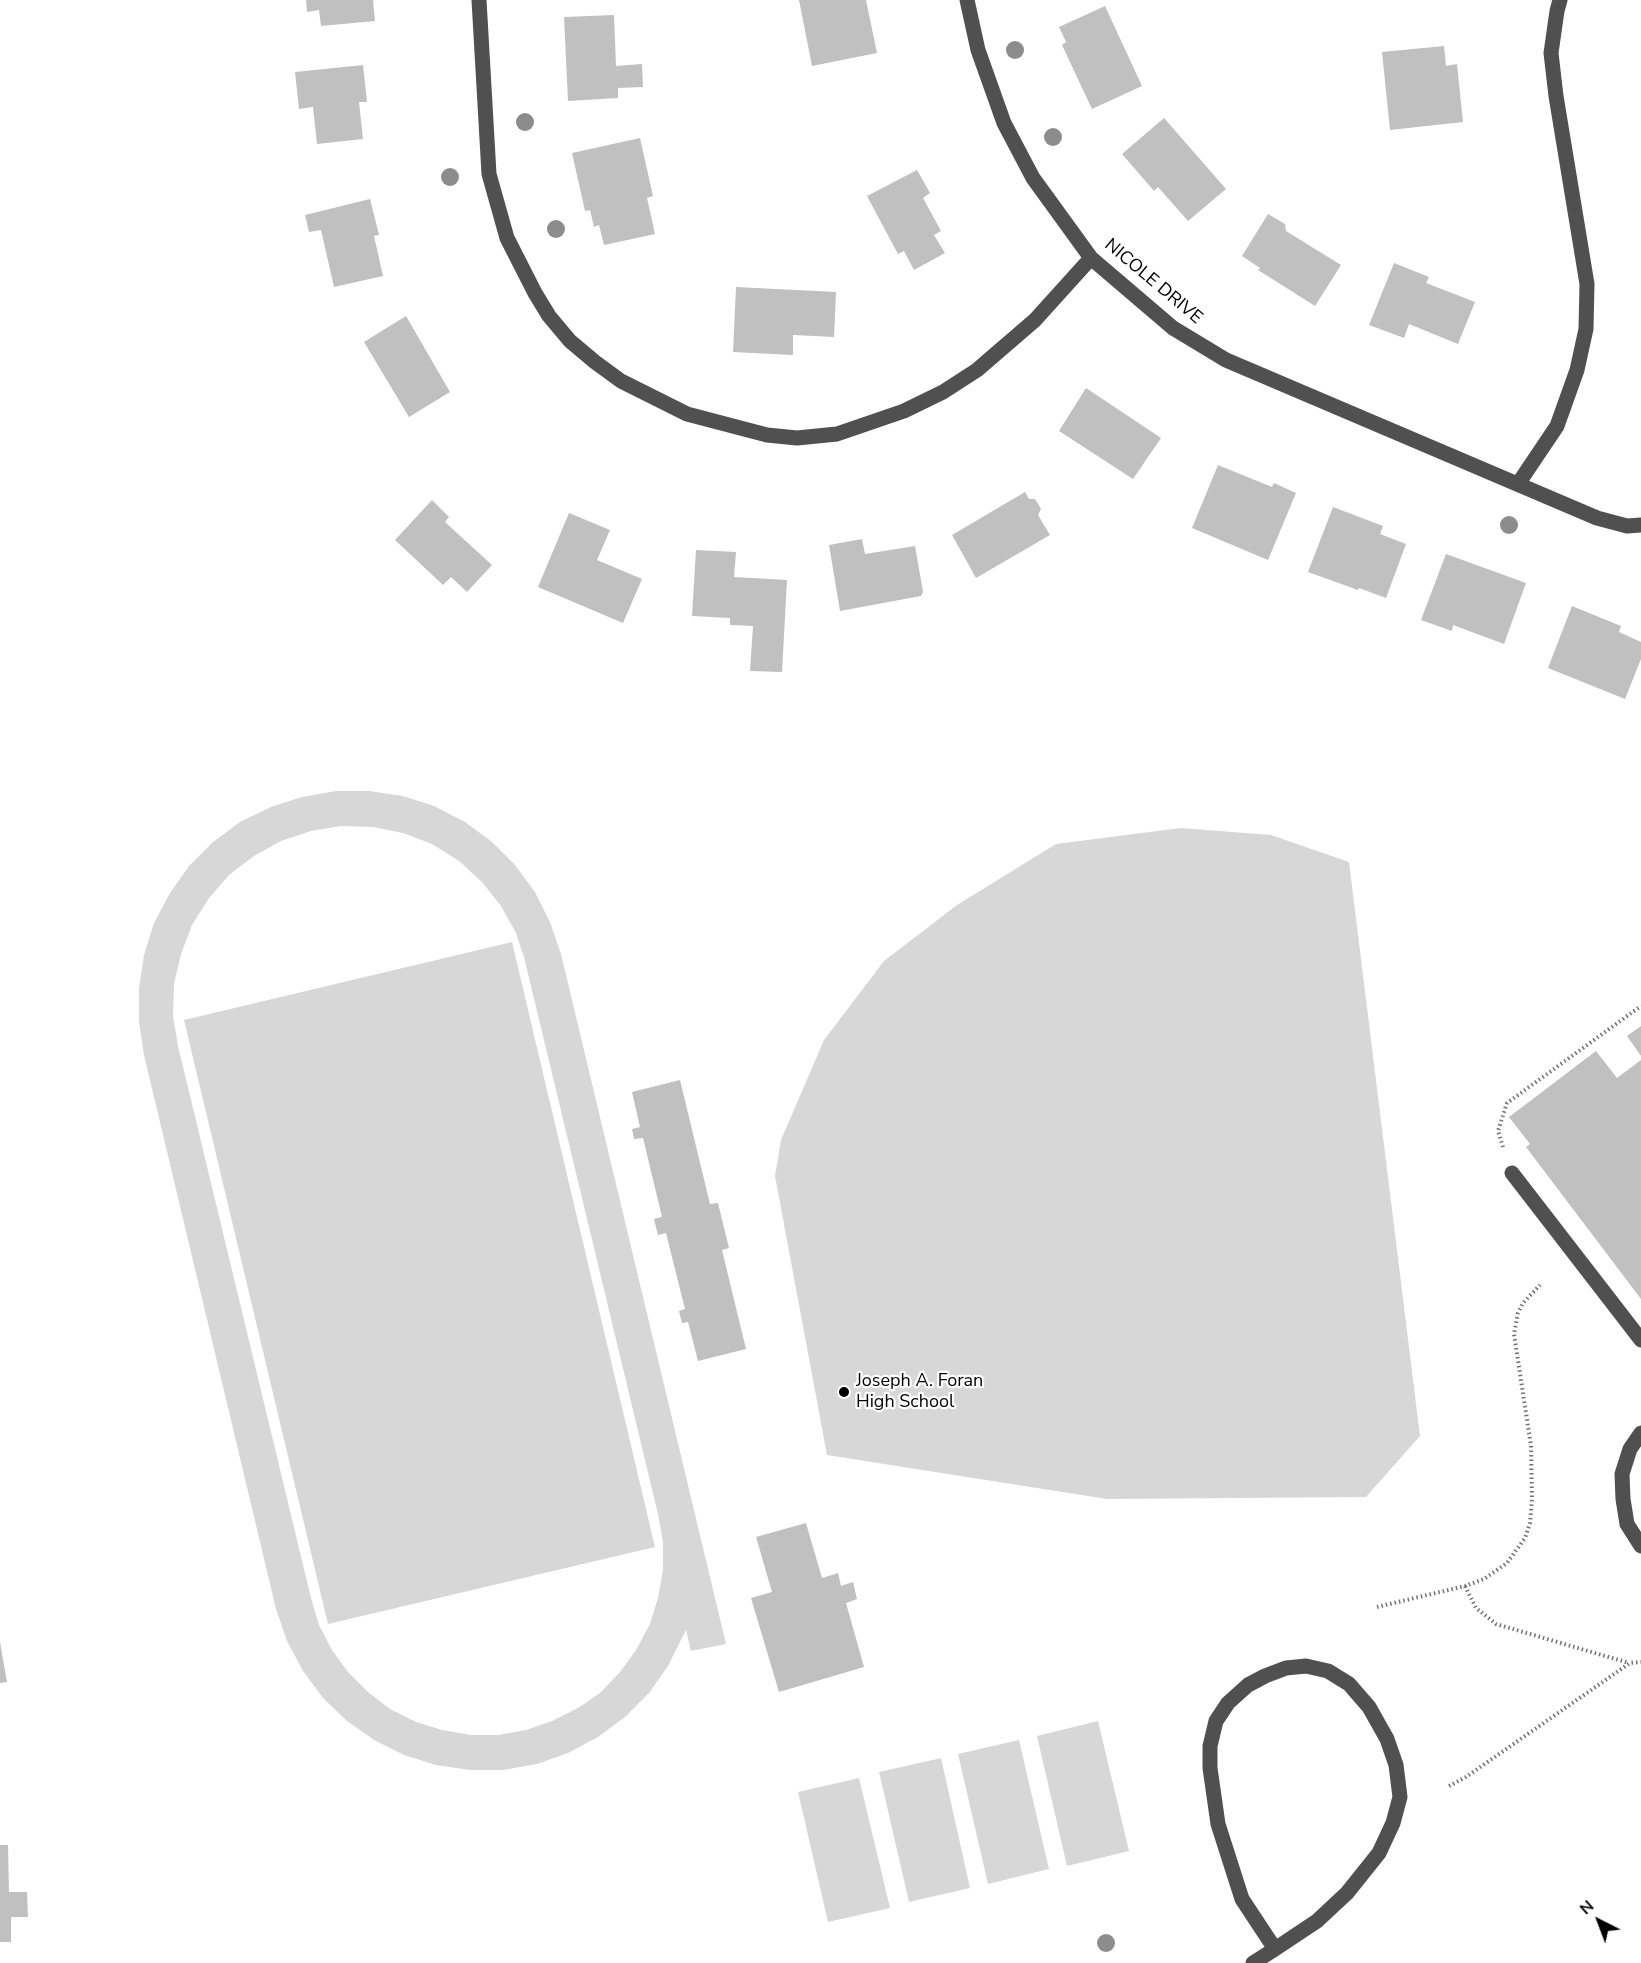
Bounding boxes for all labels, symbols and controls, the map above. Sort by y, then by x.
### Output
street label: NICOLE DRIVE [1100,235,1206,329]
place label: Joseph A. Foran High School [856,1371,983,1414]
marker: Joseph A. Foran High School [837,1385,851,1399]
north arrow [1569,1891,1629,1951]
text: N [1575,1895,1599,1920]

